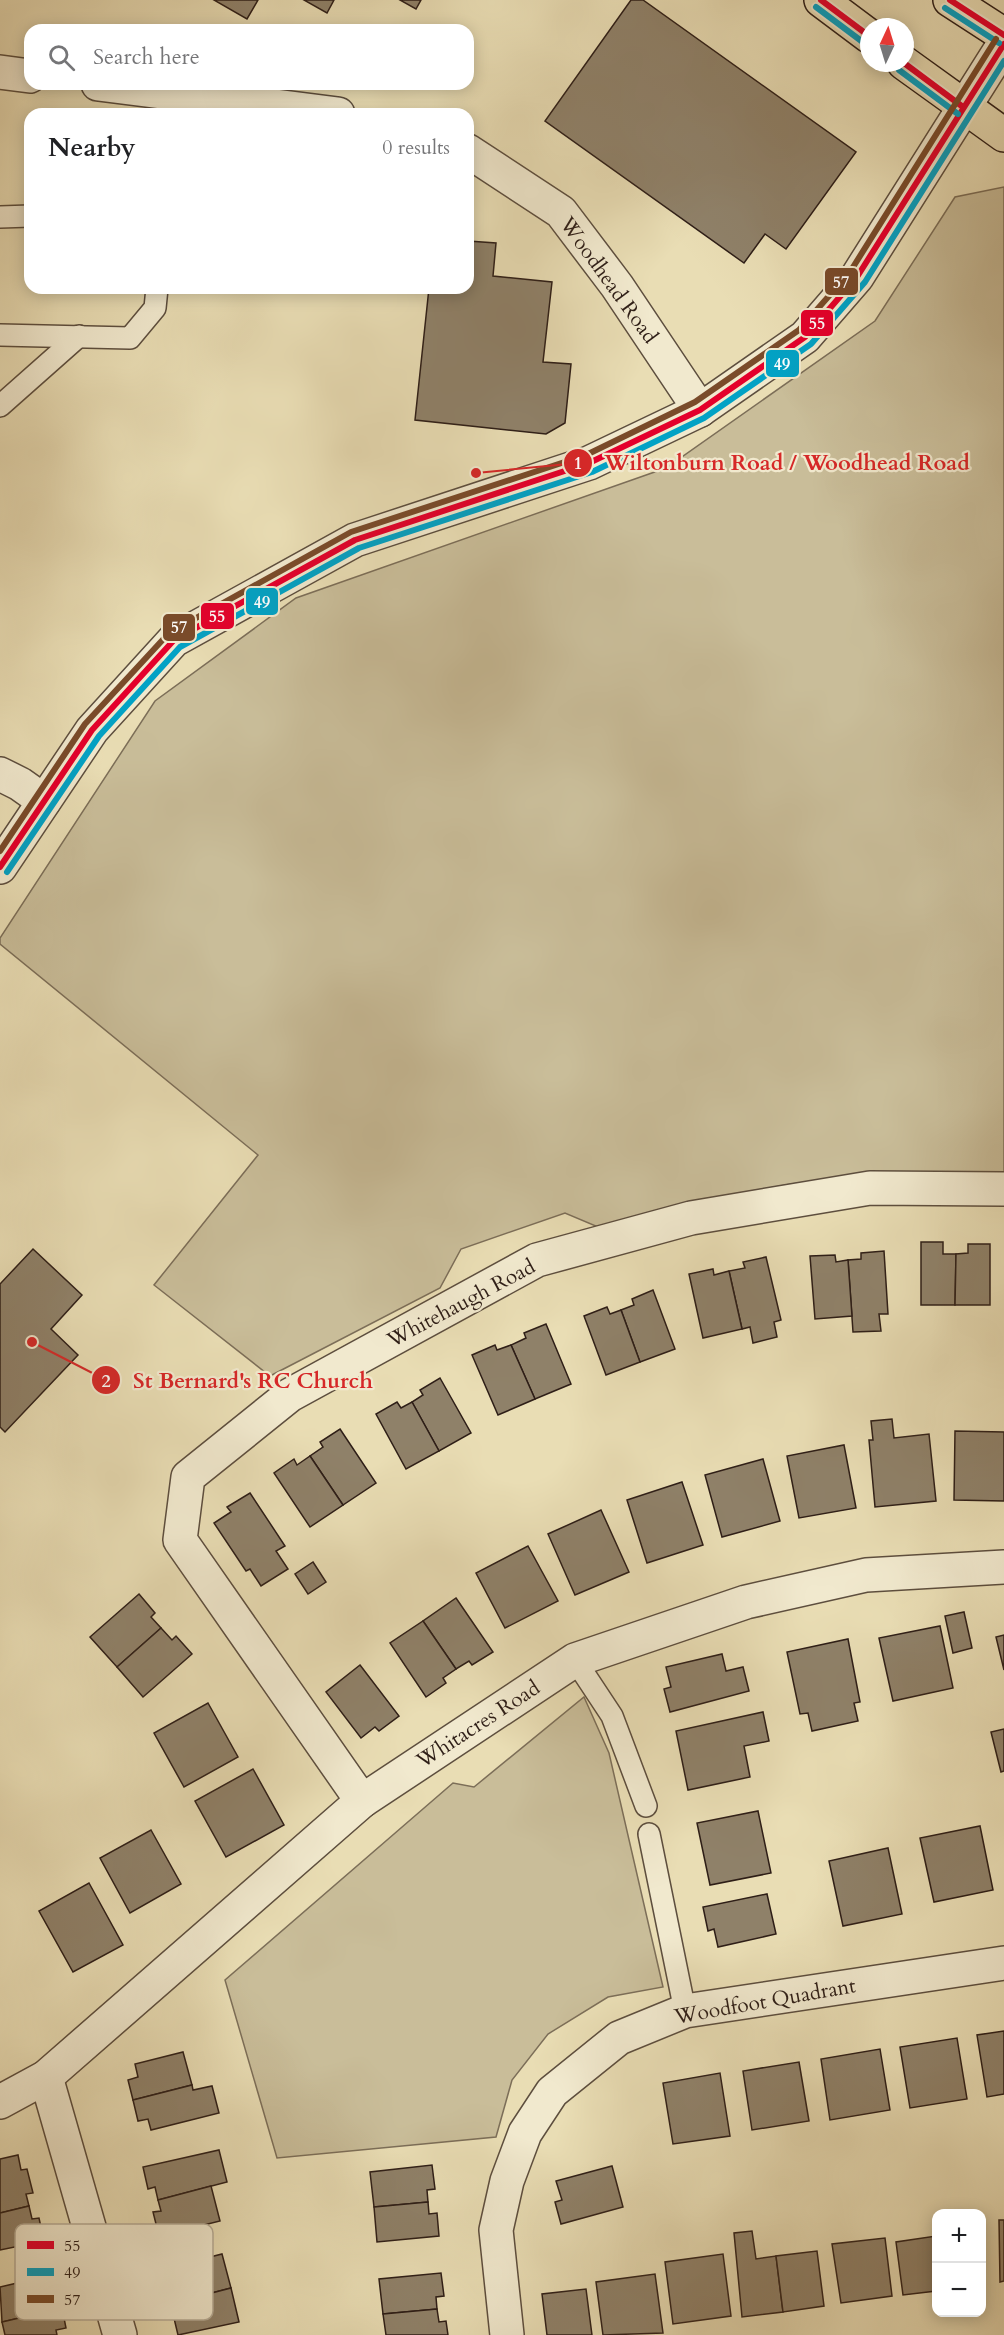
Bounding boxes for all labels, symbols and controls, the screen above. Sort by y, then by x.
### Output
north arrow [860,18,914,72]
search box [24,24,474,90]
icon: search [45,41,78,74]
text: Search here [93,42,200,72]
text: Nearby [48,130,136,165]
text: 0 results [382,134,450,161]
street label: Woodhead Road [552,210,664,350]
line badge: 57 [824,267,859,296]
text: 57 [833,272,849,294]
line badge: 55 [800,309,834,337]
text: 55 [809,313,825,335]
line badge: 49 [765,349,800,378]
text: 49 [774,354,790,376]
callout: Wiltonburn Road / Woodhead Road [563,443,982,483]
text: Wiltonburn Road / Woodhead Road [603,448,970,478]
text: 1 [573,451,583,476]
line badge: 49 [245,587,279,616]
text: 49 [254,592,270,614]
line badge: 55 [200,602,235,630]
text: 55 [209,606,225,628]
line badge: 57 [162,613,196,642]
text: 57 [171,617,187,639]
street label: Whitehaugh Road [381,1252,540,1355]
callout: St Bernard's RC Church [91,1360,385,1400]
text: St Bernard's RC Church [133,1366,373,1396]
text: 2 [101,1369,111,1394]
street label: Whitacres Road [410,1674,546,1776]
street label: Woodfoot Quadrant [671,1971,858,2032]
map controls [932,2209,986,2317]
button: + [932,2209,986,2263]
legend [15,2224,213,2320]
text: 55 [64,2235,80,2257]
text: 49 [64,2262,80,2284]
button: − [932,2263,986,2317]
text: 57 [64,2289,80,2311]

